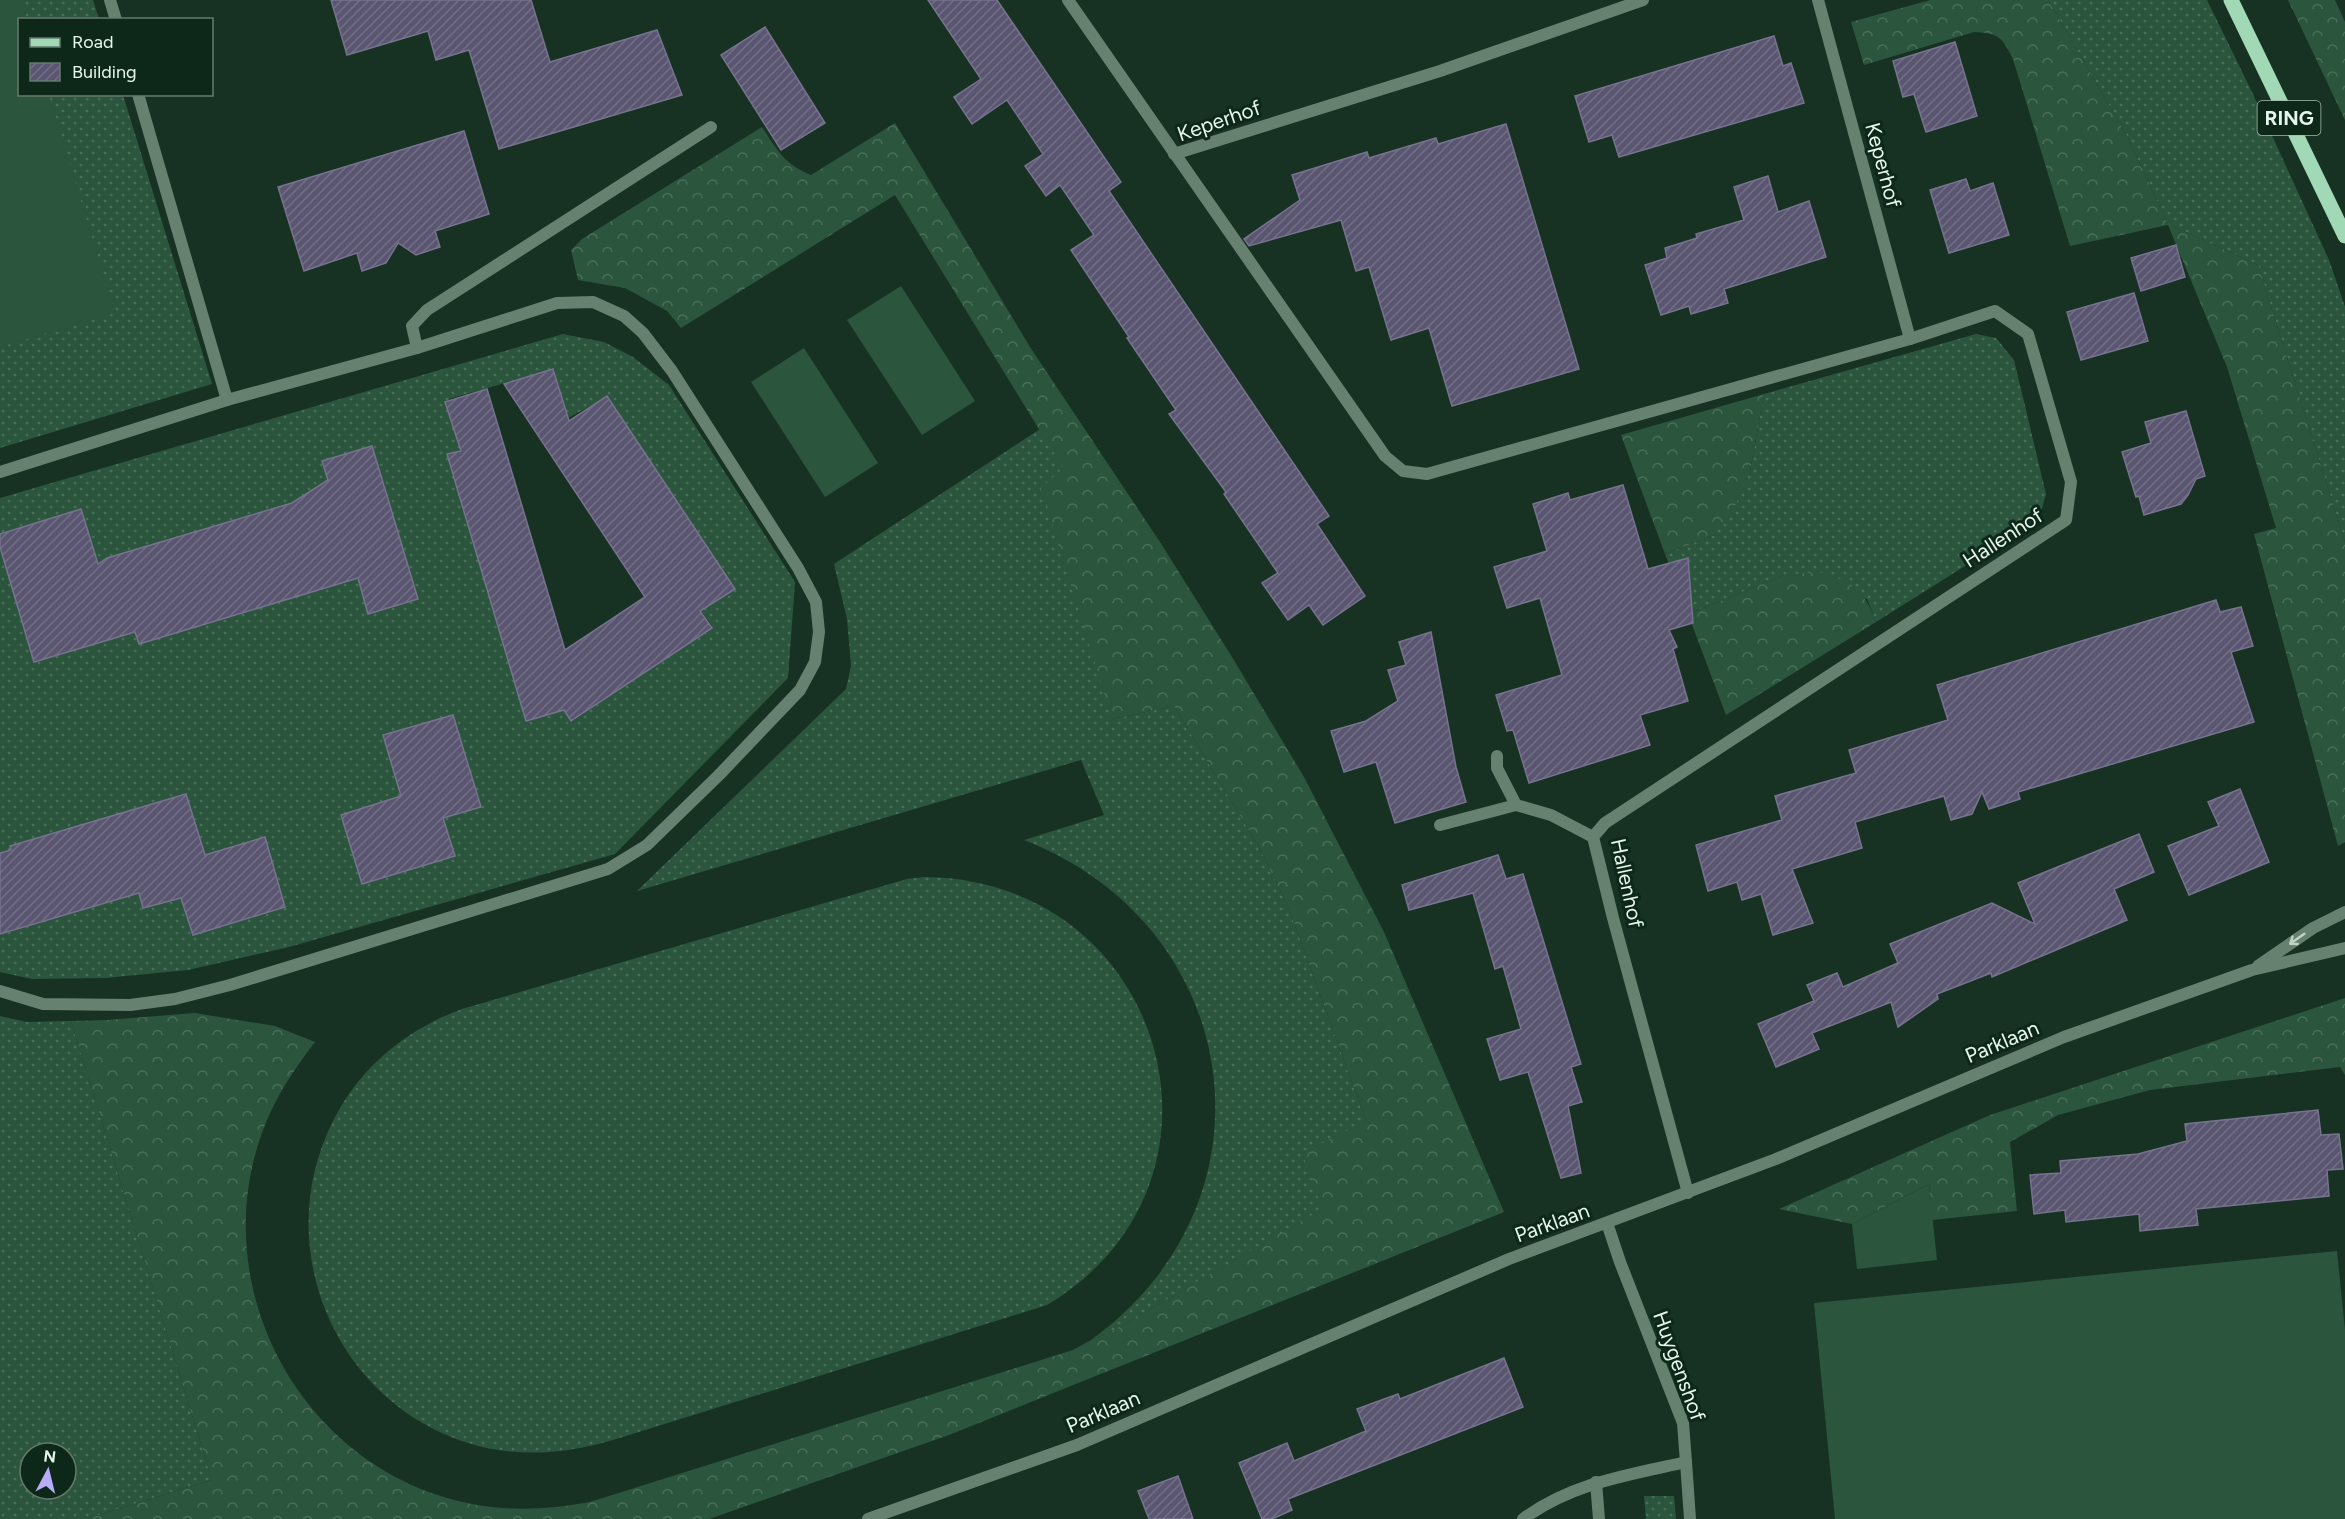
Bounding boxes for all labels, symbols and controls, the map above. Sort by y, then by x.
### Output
legend [18,18,213,96]
text: Road [72,31,113,53]
text: Building [72,61,137,83]
street label: Keperhof [1174,95,1264,146]
road number: RING [2258,101,2320,135]
street label: Keperhof [1860,120,1907,210]
street label: Hallenhof [1958,502,2048,573]
street label: Hallenhof [1606,836,1649,930]
one-way arrow [2290,933,2306,945]
street label: Parklaan [1961,1015,2042,1068]
street label: Parklaan [1511,1197,1593,1248]
street label: Huygenshof [1648,1307,1711,1424]
street label: Parklaan [1062,1385,1143,1438]
north arrow [18,1441,78,1501]
text: N [42,1446,57,1467]

